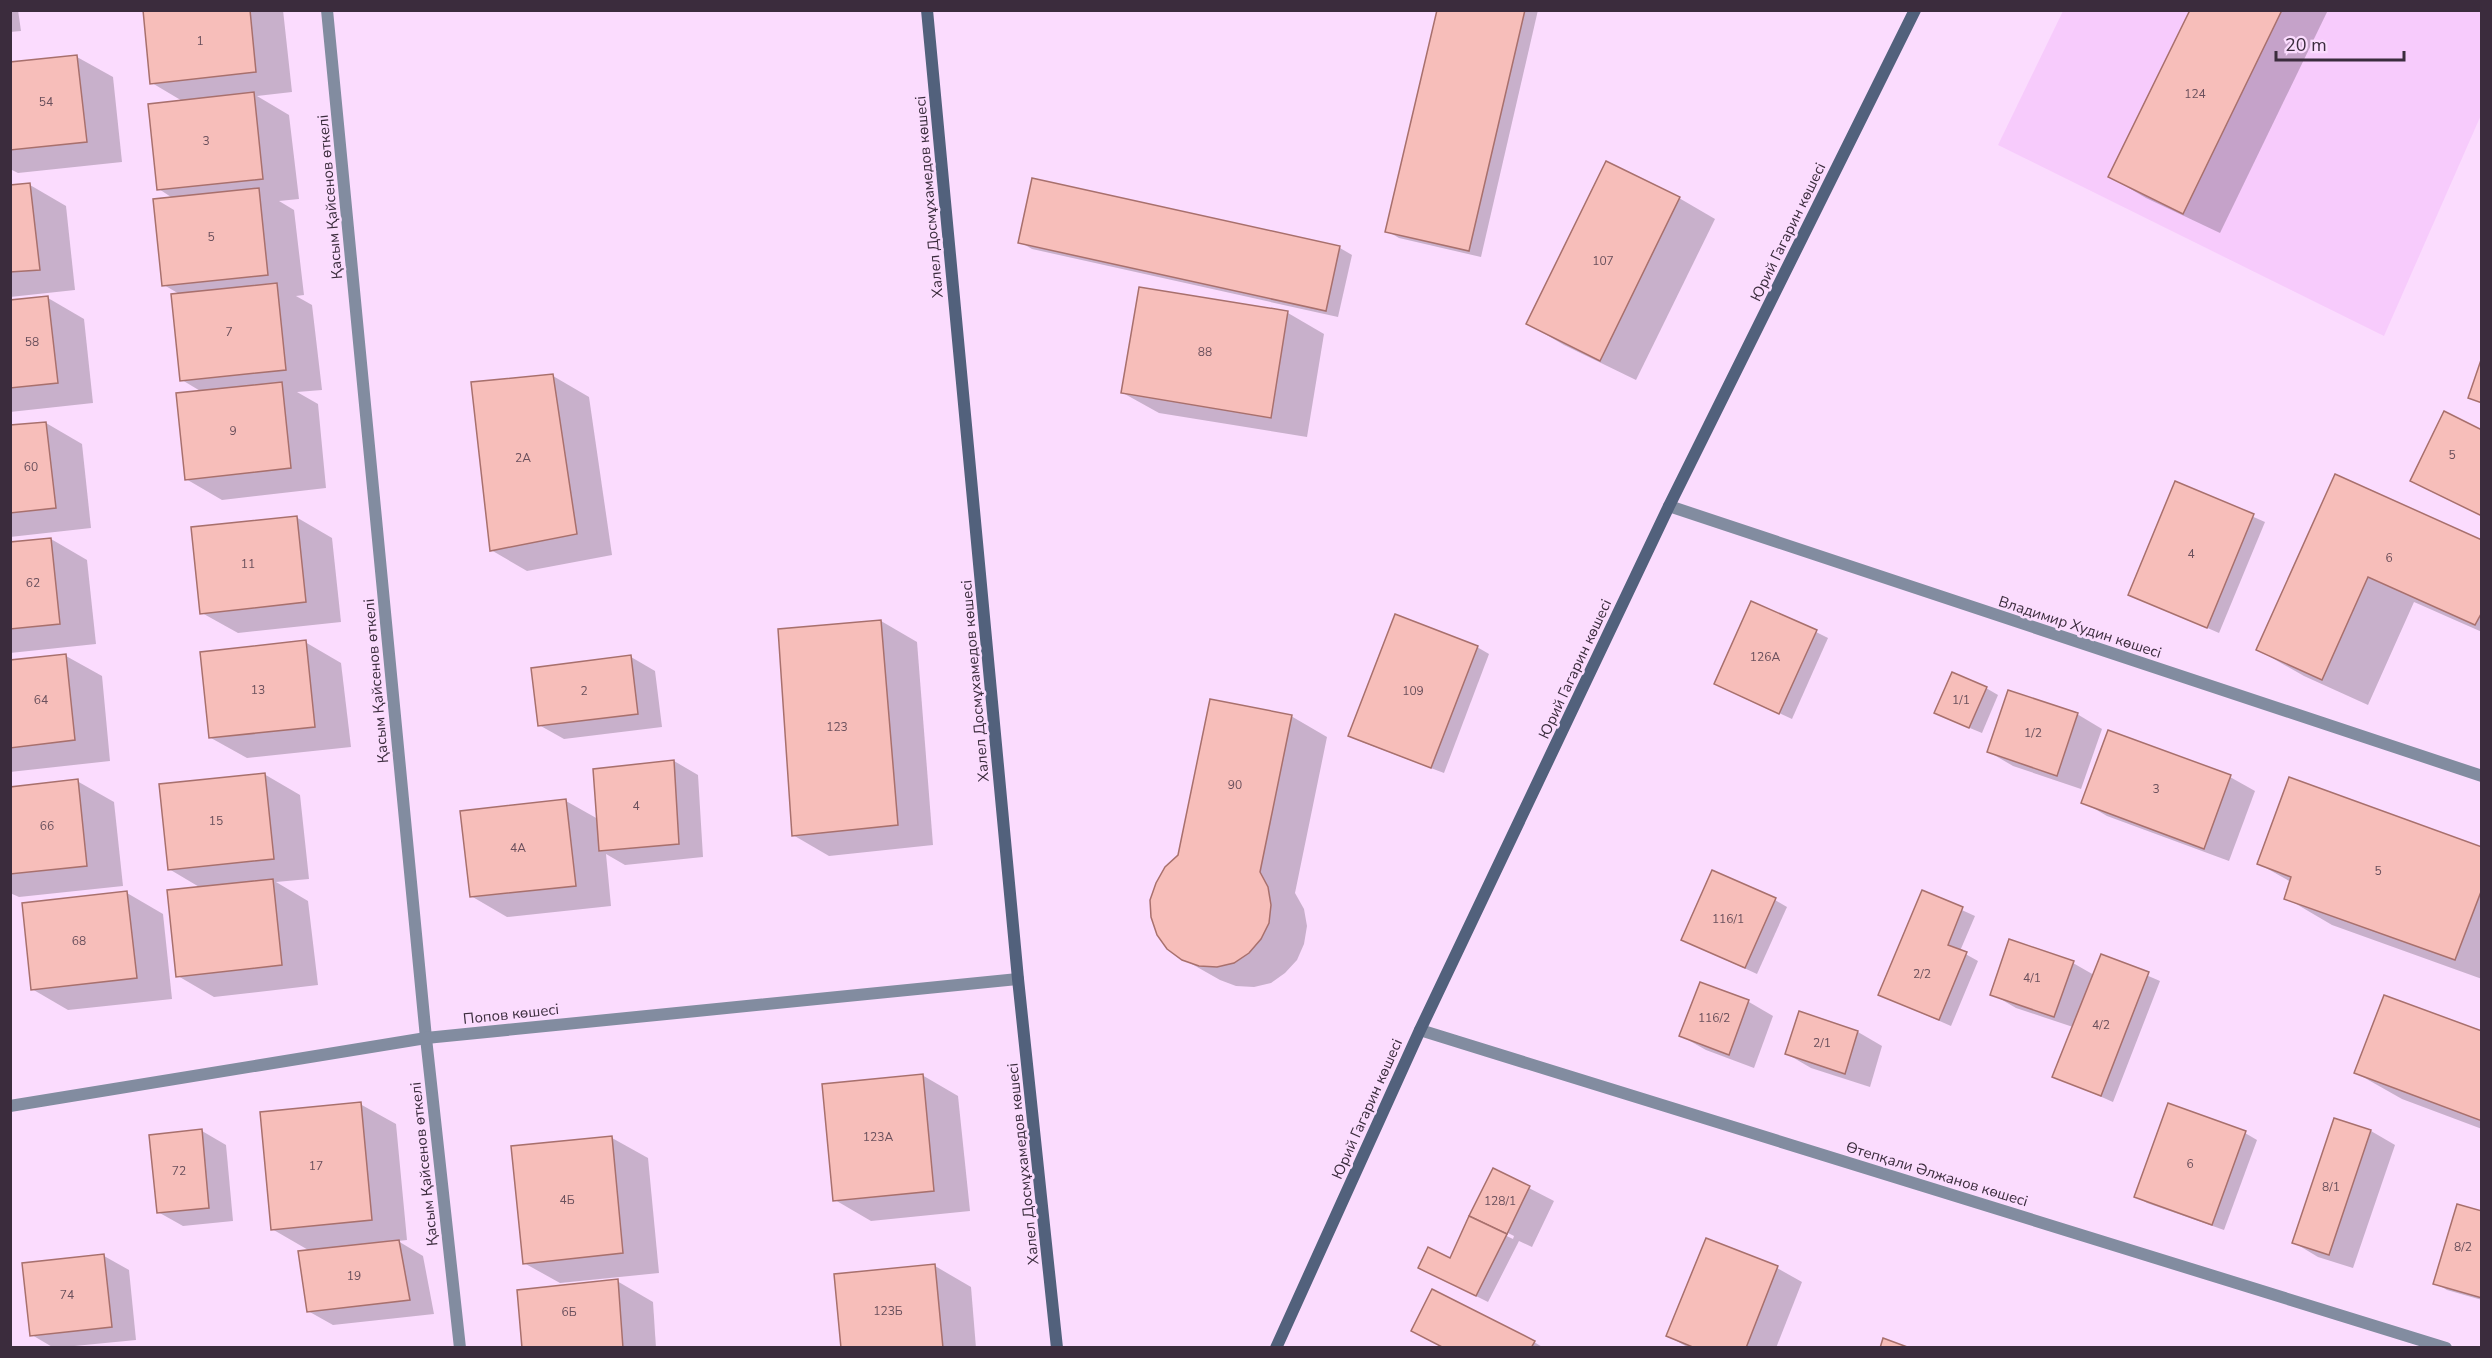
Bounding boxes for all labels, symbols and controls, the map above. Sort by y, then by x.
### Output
scale bar [2276,24,2404,62]
house number: 1 [196,33,204,49]
text: 20 m [2285,33,2327,57]
house number: 124 [2184,86,2206,102]
house number: 54 [39,94,53,110]
street label: Халел Досмұхамедов көшесі [910,95,948,299]
street label: Қасым Қайсенов өткелі [313,114,347,280]
house number: 3 [202,133,210,149]
street label: Юрий Гагарин көшесі [1746,159,1830,305]
house number: 5 [207,229,215,245]
house number: 107 [1592,253,1614,269]
house number: 7 [225,324,233,340]
house number: 58 [25,334,39,350]
house number: 88 [1198,344,1212,360]
house number: 9 [229,423,237,439]
house number: 5 [2448,447,2456,463]
house number: 2А [515,450,531,466]
house number: 60 [24,459,38,475]
house number: 4 [2187,546,2195,562]
house number: 6 [2385,550,2393,566]
house number: 11 [241,556,255,572]
house number: 62 [26,575,40,591]
street label: Халел Досмұхамедов көшесі [956,579,994,783]
street label: Владимир Худин көшесі [1996,591,2164,663]
street label: Юрий Гагарин көшесі [1534,596,1616,742]
street label: Қасым Қайсенов өткелі [359,598,393,764]
house number: 126А [1750,649,1780,665]
house number: 13 [251,682,265,698]
house number: 2 [580,683,588,699]
house number: 109 [1402,683,1424,699]
house number: 64 [34,692,48,708]
house number: 1/1 [1952,692,1970,708]
house number: 123 [826,719,848,735]
house number: 1/2 [2024,725,2042,741]
house number: 90 [1228,777,1242,793]
house number: 3 [2152,781,2160,797]
house number: 4 [632,798,640,814]
house number: 15 [209,813,223,829]
house number: 66 [40,818,54,834]
house number: 4А [510,840,526,856]
house number: 5 [2374,863,2382,879]
house number: 116/1 [1712,911,1744,927]
house number: 68 [72,933,86,949]
house number: 2/2 [1913,966,1931,982]
house number: 4/1 [2023,970,2041,986]
street label: Попов көшесі [462,999,560,1029]
house number: 116/2 [1698,1010,1730,1026]
house number: 4/2 [2092,1017,2110,1033]
house number: 2/1 [1813,1035,1831,1051]
street label: Юрий Гагарин көшесі [1327,1036,1407,1182]
street label: Халел Досмұхамедов көшесі [1002,1062,1044,1266]
street label: Қасым Қайсенов өткелі [405,1081,443,1247]
house number: 123А [863,1129,893,1145]
street label: Өтепқали Әлжанов көшесі [1844,1137,2030,1211]
house number: 6 [2186,1156,2194,1172]
house number: 17 [309,1158,323,1174]
house number: 72 [172,1163,186,1179]
house number: 8/1 [2322,1179,2340,1195]
house number: 4Б [559,1192,575,1208]
house number: 128/1 [1484,1193,1516,1209]
house number: 8/2 [2454,1239,2472,1255]
house number: 19 [347,1268,361,1284]
house number: 74 [60,1287,74,1303]
house number: 123Б [873,1303,903,1319]
house number: 6Б [561,1304,577,1320]

